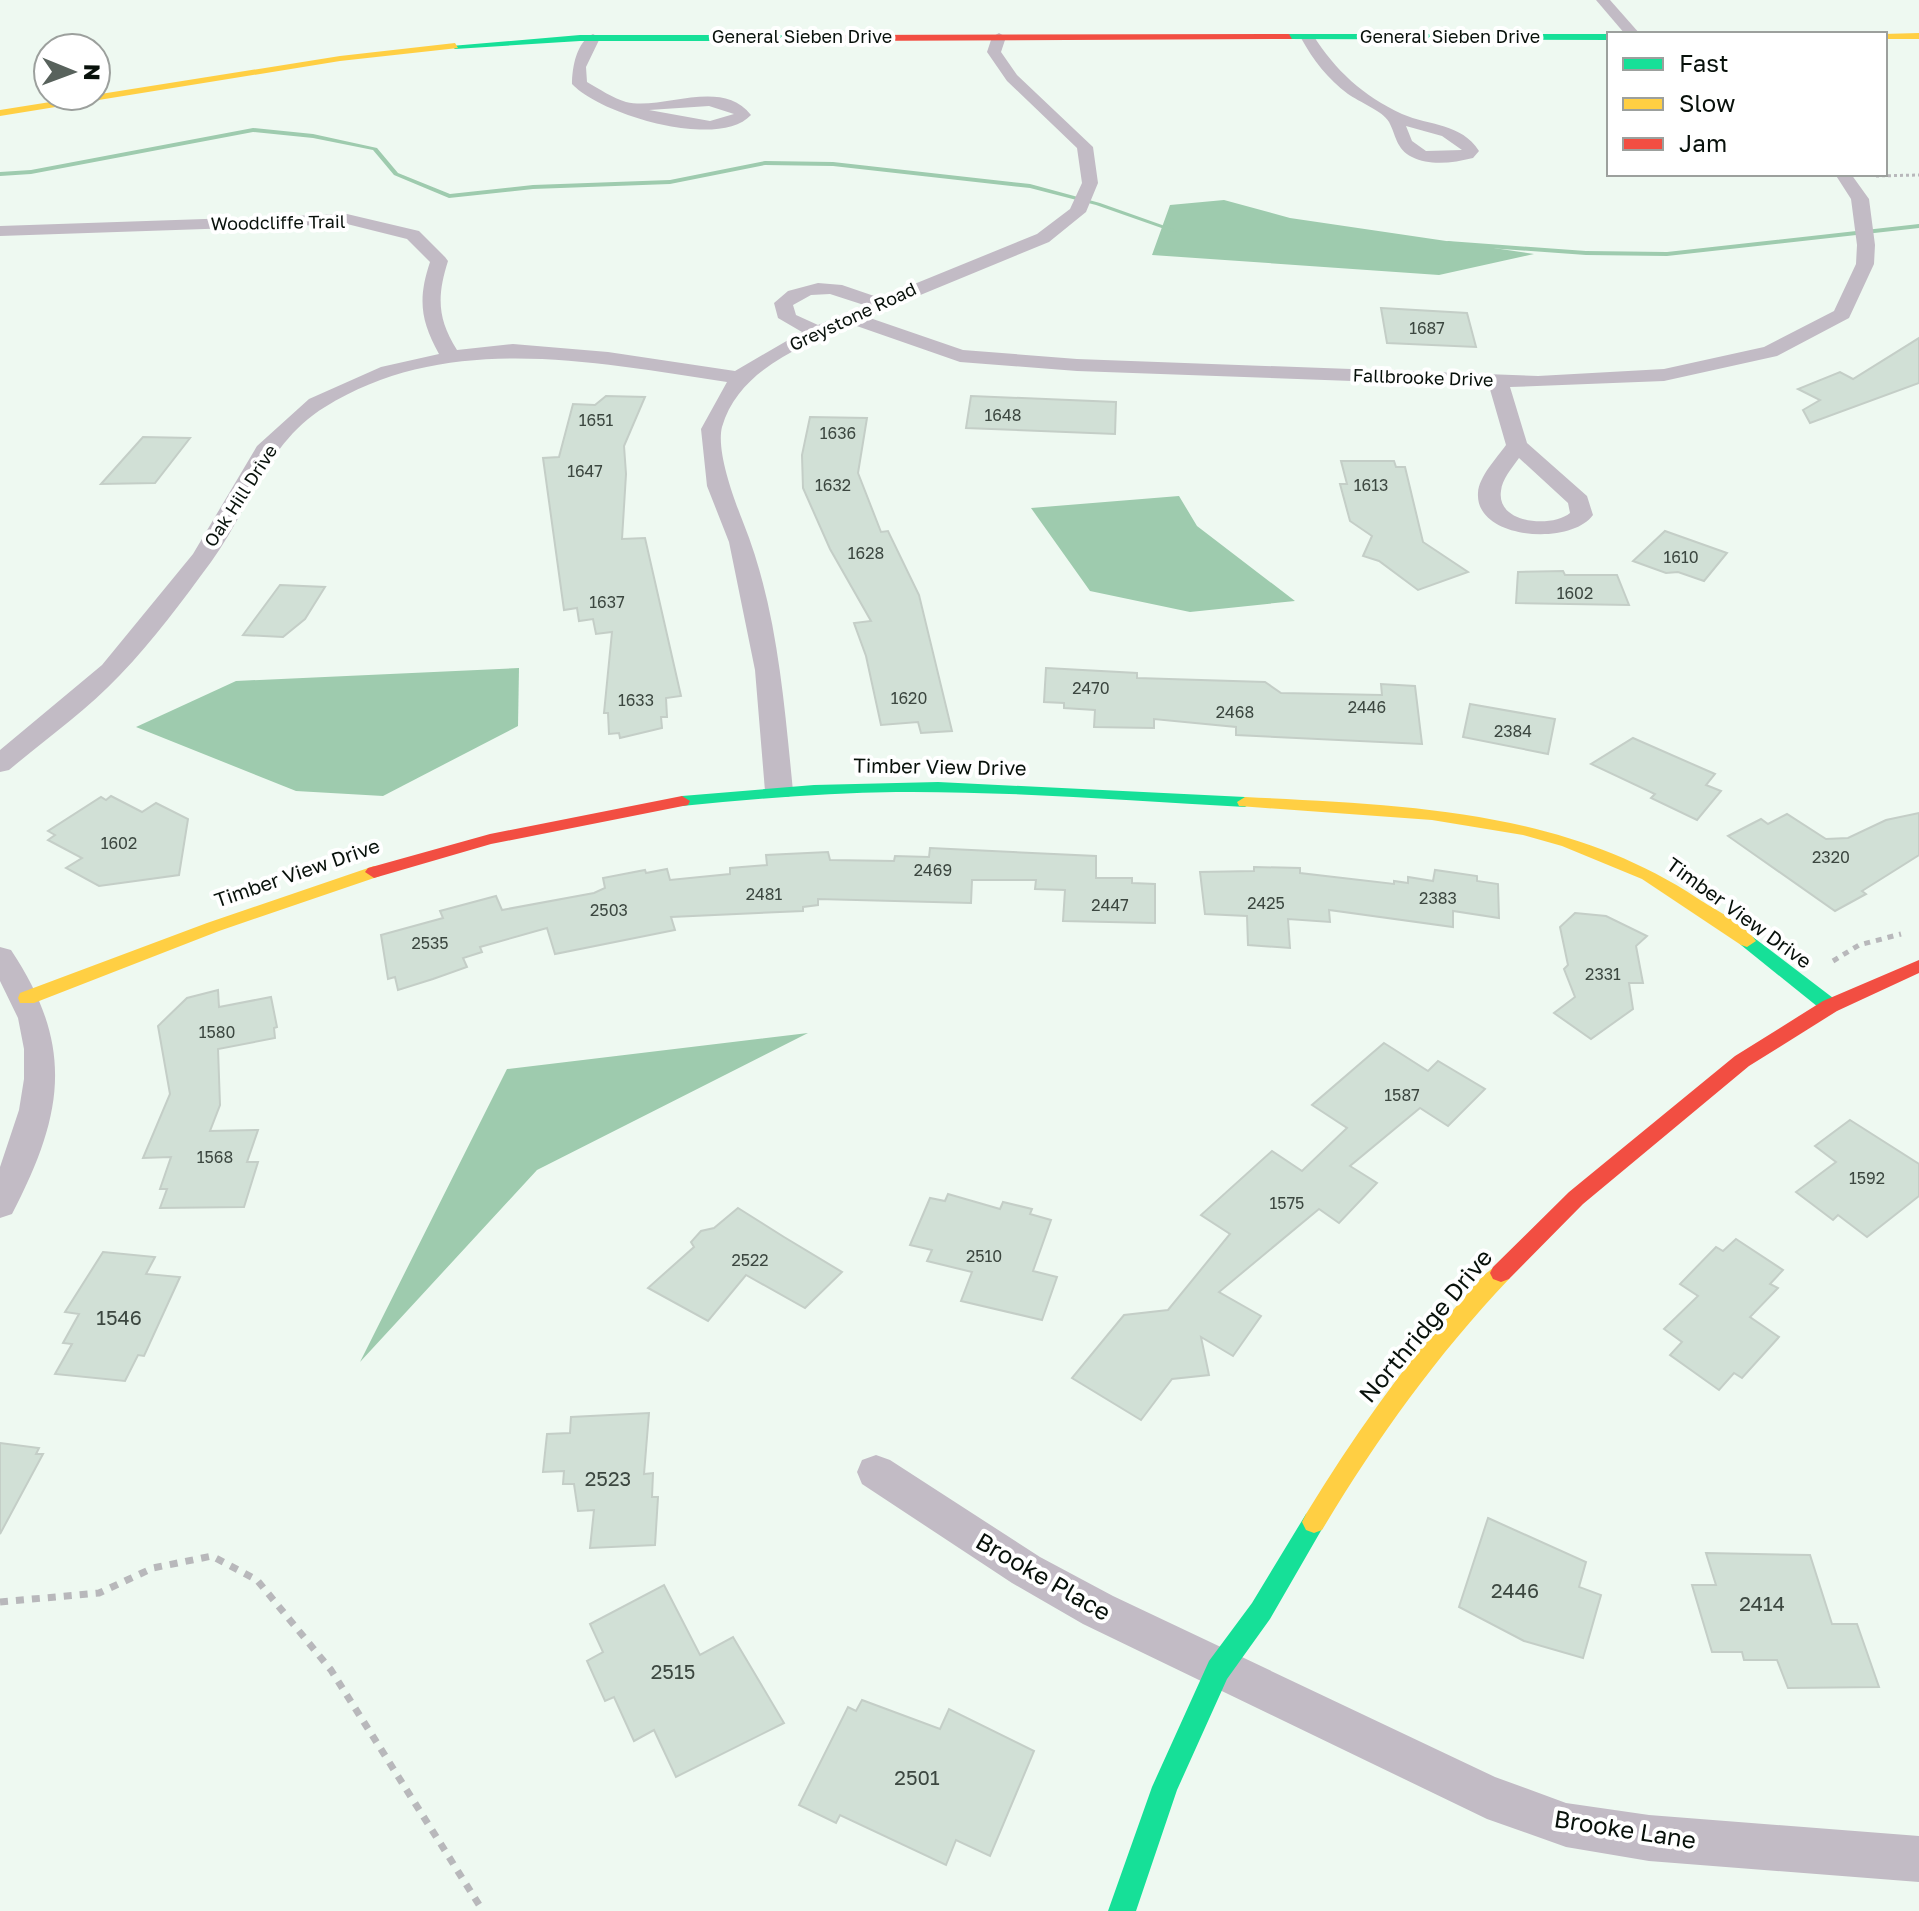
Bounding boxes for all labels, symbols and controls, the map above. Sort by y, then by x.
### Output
street label: General Sieben Drive [712,25,892,47]
street label: General Sieben Drive [1360,25,1540,47]
north arrow [32,32,112,112]
legend [1607,32,1887,176]
text: Fast [1679,48,1729,77]
text: N [79,64,106,81]
text: Slow [1679,88,1735,117]
text: Jam [1679,128,1727,157]
street label: Woodcliffe Trail [210,210,346,234]
street label: Greystone Road [786,277,919,355]
house number: 1687 [1409,318,1445,338]
street label: Fallbrooke Drive [1352,364,1494,390]
house number: 1648 [985,405,1021,425]
house number: 1651 [579,410,613,430]
house number: 1636 [820,423,856,443]
street label: Oak Hill Drive [199,440,281,551]
house number: 1647 [567,461,603,481]
house number: 1632 [815,475,851,495]
house number: 1613 [1354,475,1388,495]
house number: 1628 [848,543,884,563]
house number: 1610 [1663,547,1699,567]
house number: 1602 [1557,583,1593,603]
house number: 1637 [589,592,625,612]
house number: 2470 [1072,678,1110,698]
house number: 1620 [891,688,927,708]
house number: 1633 [618,690,654,710]
house number: 2446 [1348,697,1386,717]
house number: 2468 [1216,702,1254,722]
house number: 2384 [1494,721,1532,741]
street label: Timber View Drive [853,752,1027,780]
house number: 1602 [101,833,137,853]
street label: Timber View Drive [211,833,382,912]
house number: 2320 [1812,847,1850,867]
street label: Timber View Drive [1663,852,1817,973]
house number: 2469 [914,860,952,880]
house number: 2481 [746,884,783,904]
house number: 2383 [1419,888,1457,908]
house number: 2425 [1247,893,1285,913]
house number: 2447 [1091,895,1129,915]
house number: 2503 [590,900,628,920]
house number: 2535 [411,933,449,953]
house number: 2331 [1585,964,1621,984]
house number: 1580 [199,1022,235,1042]
house number: 1587 [1384,1085,1420,1105]
house number: 1568 [197,1147,233,1167]
house number: 1592 [1849,1168,1885,1188]
house number: 1575 [1270,1193,1304,1213]
street label: Northridge Drive [1352,1242,1498,1408]
house number: 2510 [966,1246,1002,1266]
house number: 2522 [731,1250,769,1270]
house number: 1546 [96,1305,142,1329]
house number: 2523 [585,1466,631,1490]
street label: Brooke Place [971,1525,1116,1626]
house number: 2446 [1491,1578,1539,1602]
house number: 2414 [1739,1591,1785,1615]
house number: 2515 [651,1659,695,1683]
house number: 2501 [894,1765,940,1789]
street label: Brooke Lane [1552,1803,1698,1854]

